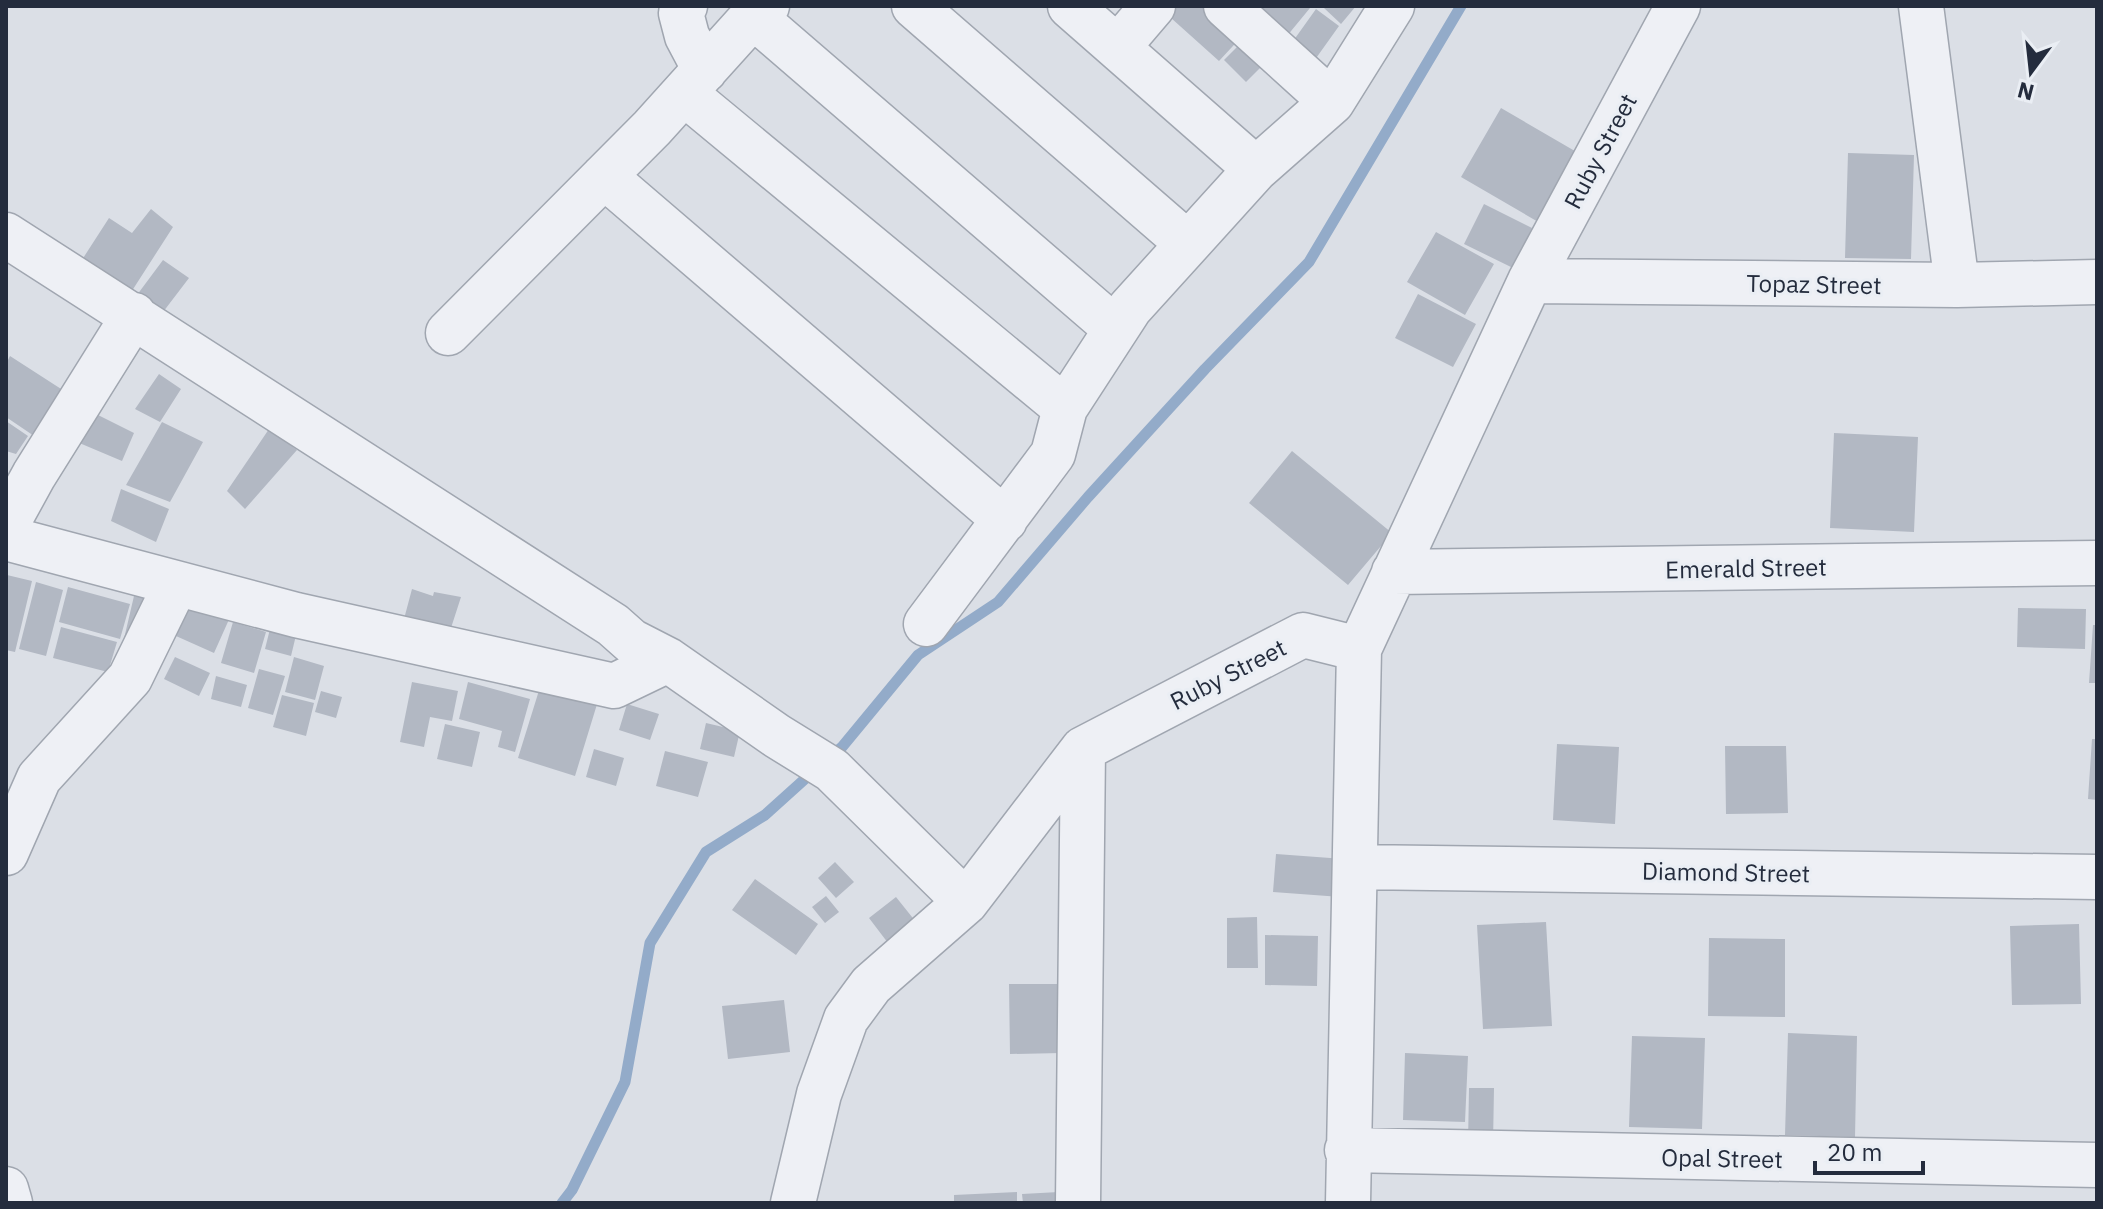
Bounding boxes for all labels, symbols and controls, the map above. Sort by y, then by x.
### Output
north arrow [1991,32,2071,112]
text: N [2014,76,2037,108]
street label: Ruby Street [1556,88,1644,214]
street label: Topaz Street [1746,267,1882,301]
street label: Emerald Street [1665,551,1827,585]
street label: Ruby Street [1164,631,1292,717]
street label: Diamond Street [1642,855,1810,889]
scale bar [1815,1125,1923,1175]
text: 20 m [1827,1136,1882,1168]
street label: Opal Street [1661,1141,1783,1175]

